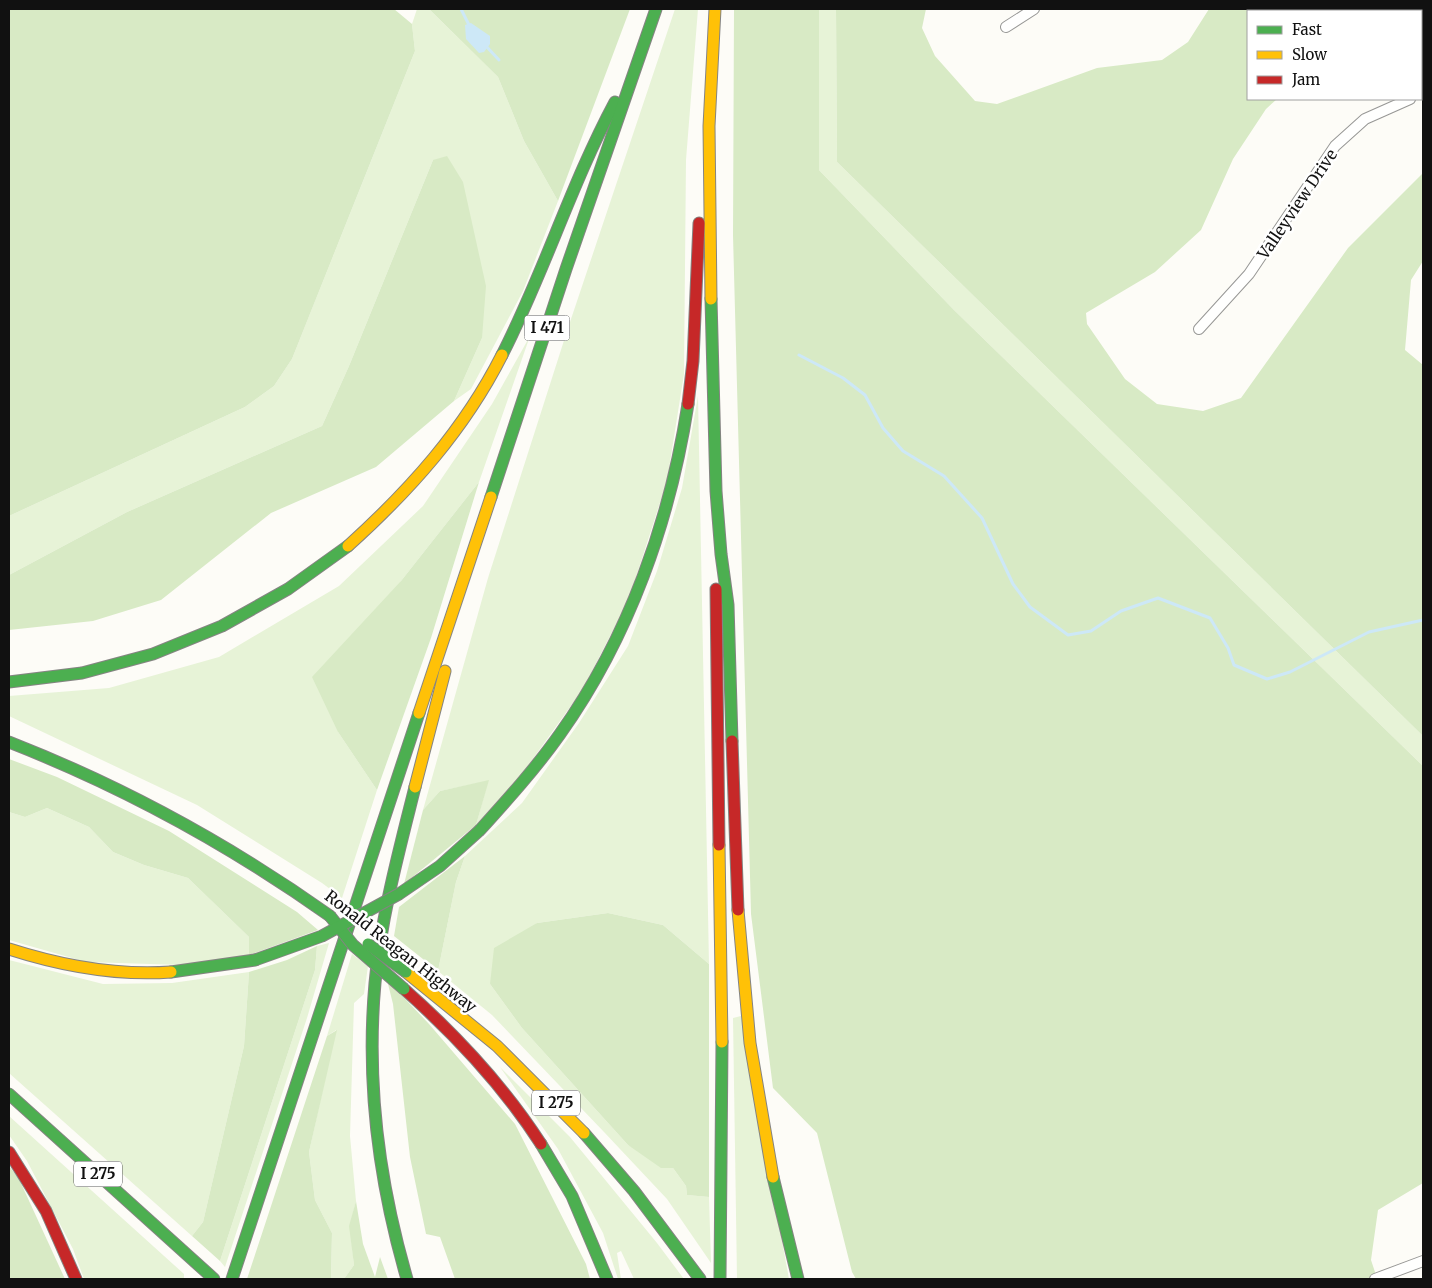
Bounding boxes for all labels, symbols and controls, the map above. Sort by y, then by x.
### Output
legend [1247,10,1422,100]
text: Fast [1292,20,1322,39]
text: Slow [1292,45,1327,64]
text: Jam [1291,70,1320,89]
street label: Valleyview Drive [1252,145,1341,264]
road number: I 471 [524,316,570,340]
street label: Ronald Reagan Highway [321,886,481,1017]
road number: I 275 [532,1090,580,1116]
road number: I 275 [74,1162,122,1186]

